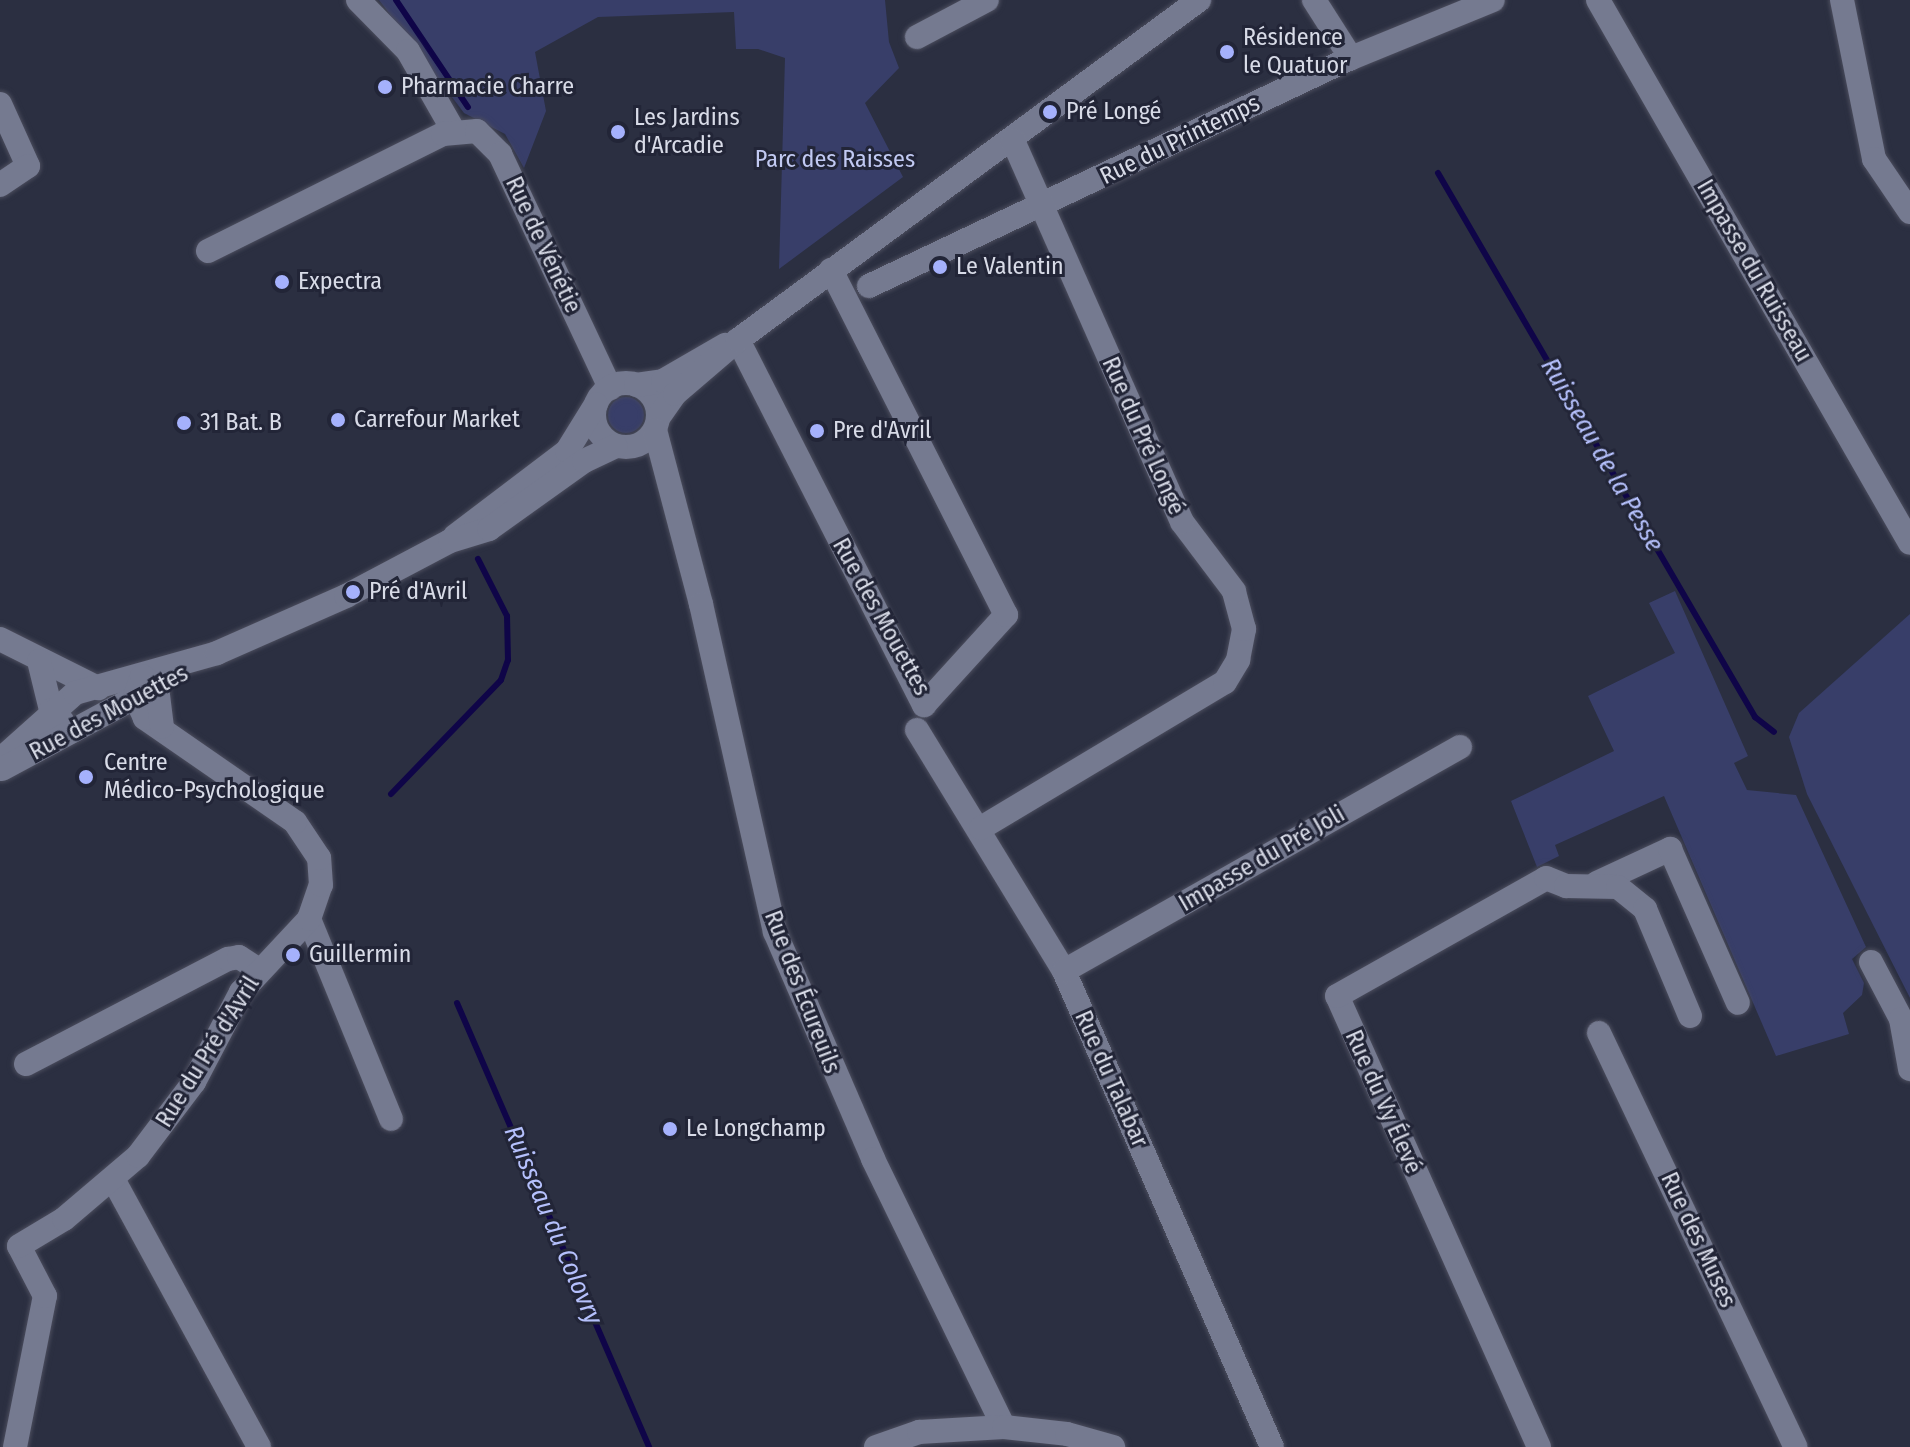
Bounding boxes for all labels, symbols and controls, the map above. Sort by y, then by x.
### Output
place label: Résidence le Quatuor [1243,24,1347,80]
marker: Résidence le Quatuor [1218,43,1236,61]
place label: Pharmacie Charre [401,73,574,101]
marker: Pharmacie Charre [376,78,394,96]
street label: Rue du Printemps [1095,89,1265,191]
place label: Pré Longé [1066,98,1161,126]
marker: Pré Longé [1041,103,1059,121]
place label: Les Jardins d'Arcadie [634,104,740,160]
marker: Les Jardins d'Arcadie [609,123,627,141]
park label: Parc des Raisses [755,146,915,174]
street label: Rue de Vénétie [499,172,587,318]
street label: Impasse du Ruisseau [1690,175,1818,367]
place label: Le Valentin [956,253,1064,281]
marker: Le Valentin [931,258,949,276]
place label: Expectra [298,268,382,296]
marker: Expectra [273,273,291,291]
street label: Rue du Pré Longé [1095,353,1191,519]
water label: Ruisseau de la Pesse [1534,353,1670,557]
place label: Carrefour Market [354,406,520,434]
place label: 31 Bat. B [200,409,282,437]
marker: Carrefour Market [329,411,347,429]
marker: 31 Bat. B [175,414,193,432]
place label: Pre d'Avril [833,417,931,445]
marker: Pre d'Avril [808,422,826,440]
street label: Rue des Mouettes [826,533,936,701]
place label: Pré d'Avril [369,578,467,606]
marker: Pré d'Avril [344,583,362,601]
street label: Rue des Mouettes [25,659,193,767]
place label: Centre Médico-Psychologique [104,749,325,805]
marker: Centre Médico-Psychologique [75,766,97,788]
street label: Impasse du Pré Joli [1174,800,1350,918]
street label: Rue des Écureuils [758,907,846,1077]
place label: Guillermin [309,941,411,969]
marker: Guillermin [284,946,302,964]
street label: Rue du Pré d'Avril [150,971,266,1133]
street label: Rue du Talabar [1068,1006,1154,1152]
street label: Rue du Vy Élevé [1339,1026,1427,1178]
place label: Le Longchamp [686,1115,826,1143]
marker: Le Longchamp [661,1120,679,1138]
water label: Ruisseau du Colovry [497,1121,609,1329]
street label: Rue des Muses [1654,1168,1742,1312]

